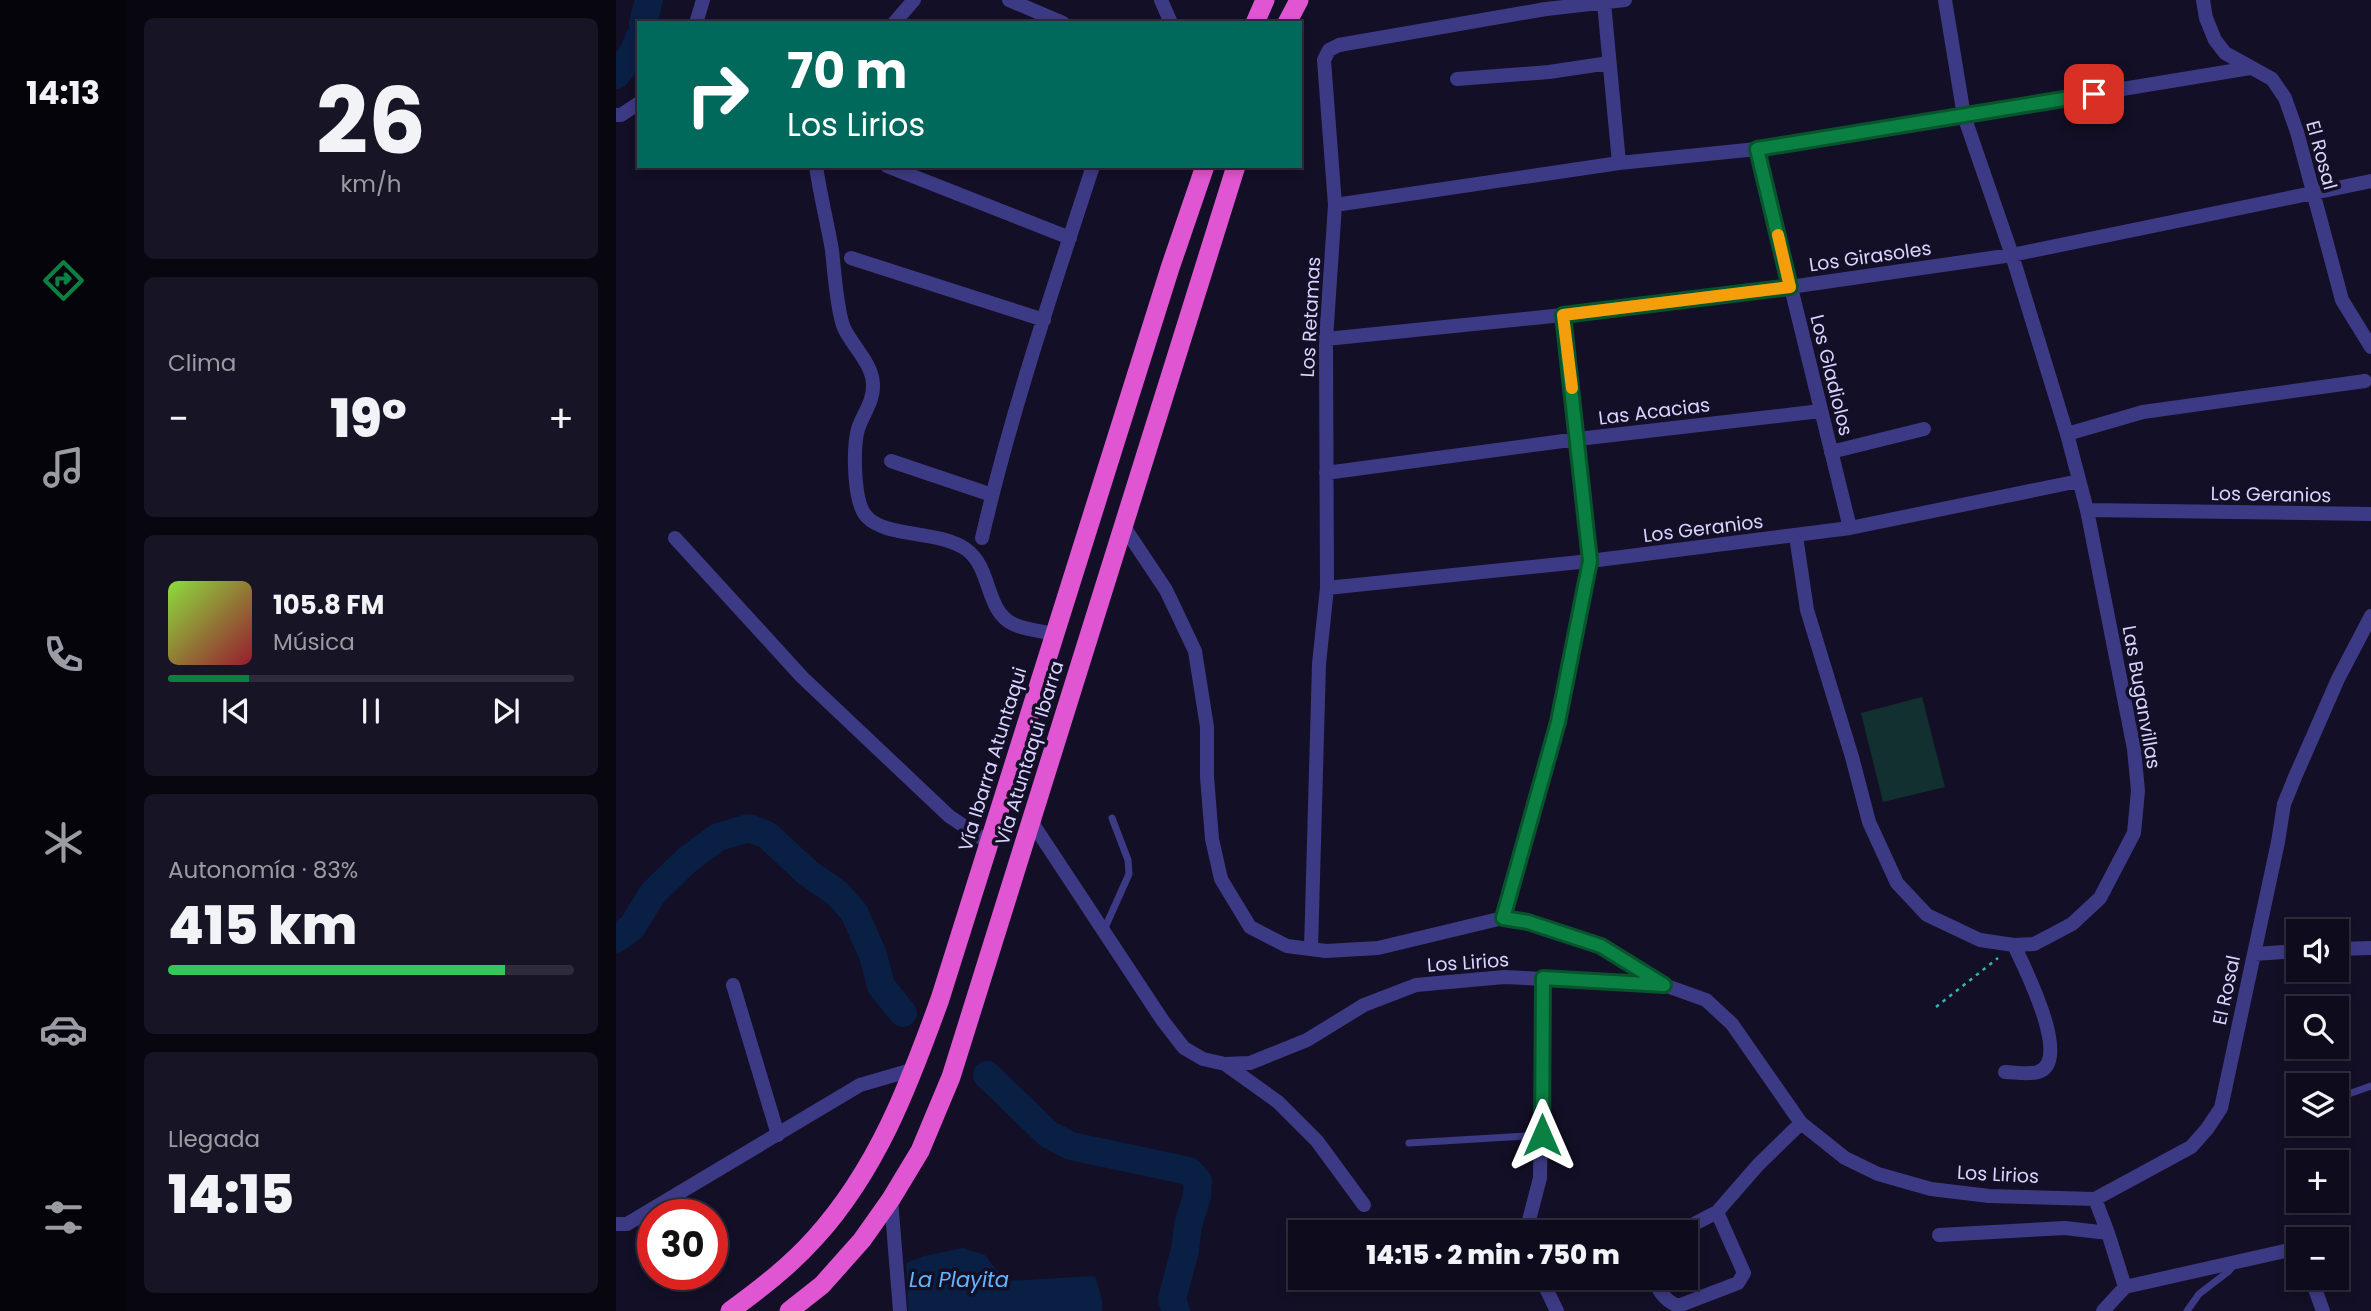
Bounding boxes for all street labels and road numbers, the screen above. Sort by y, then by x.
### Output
street label: El Rosal [2299,118,2344,193]
street label: Los Girasoles [1807,235,1933,278]
street label: Los Retamas [1294,256,1327,378]
street label: Los Gladiolos [1803,312,1860,439]
street label: Las Acacias [1597,391,1711,432]
street label: Los Geranios [2210,480,2332,509]
street label: Los Geranios [1641,508,1765,549]
street label: Las Buganvillas [2116,623,2167,771]
street label: Via Atuntaqui Ibarra [989,658,1070,849]
street label: Vía Ibarra Atuntaqui [952,664,1033,855]
street label: Los Lirios [1426,946,1510,979]
street label: El Rosal [2206,953,2247,1027]
street label: Los Lirios [1956,1159,2040,1190]

